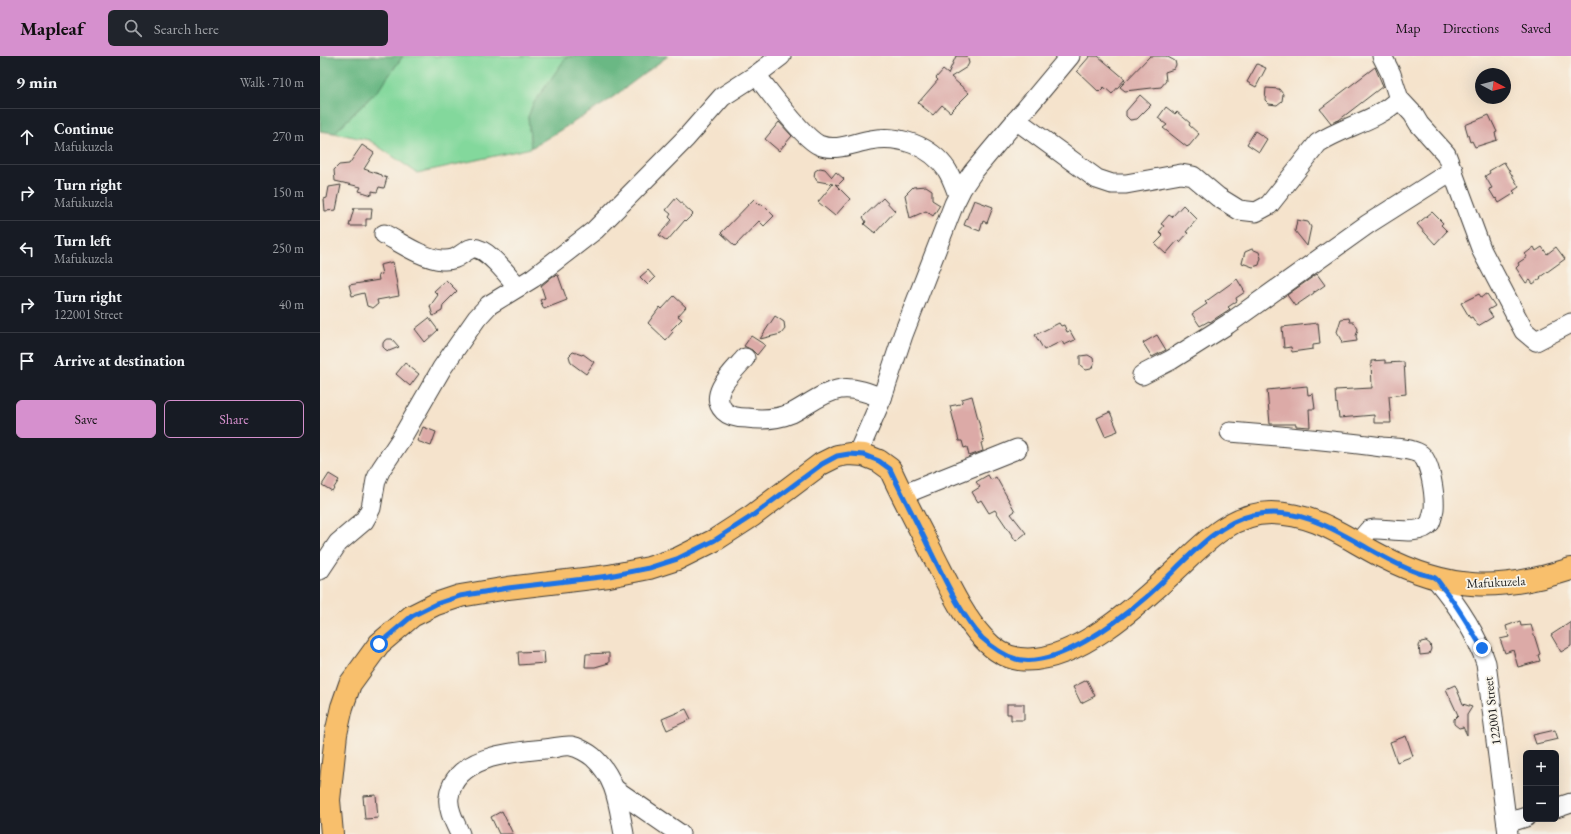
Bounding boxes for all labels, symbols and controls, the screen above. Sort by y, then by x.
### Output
search box [108,10,388,46]
text: Mapleaf [20,16,84,41]
icon: search [122,17,144,39]
text: Search here [154,19,219,38]
text: Map [1395,19,1421,37]
text: Directions [1443,19,1499,37]
text: Saved [1521,19,1551,37]
north arrow [1475,68,1511,104]
text: 9 min [16,71,57,93]
text: Walk · 710 m [240,74,304,91]
text: Continue [54,119,114,138]
icon: ahead [16,126,38,148]
text: 270 m [273,128,304,145]
text: Mafukuzela [54,138,113,155]
text: Turn right [54,175,122,194]
icon: right [16,182,38,204]
text: 150 m [273,184,304,201]
text: Mafukuzela [54,194,113,211]
text: Turn left [54,231,111,250]
icon: left [16,238,38,260]
text: 250 m [273,240,304,257]
text: Mafukuzela [54,250,113,267]
text: Turn right [54,287,122,306]
icon: right [16,294,38,316]
text: 40 m [279,296,304,313]
text: 122001 Street [54,306,123,323]
icon: arrive [16,350,38,372]
text: Arrive at destination [54,351,185,370]
button: Save [16,400,156,438]
button: Share [164,400,304,438]
street label: Mafukuzela [1466,572,1527,592]
route start [370,635,388,653]
route end [1473,639,1491,657]
street label: 122001 Street [1479,676,1505,746]
map controls [1523,750,1559,822]
button: + [1523,750,1559,786]
button: − [1523,786,1559,822]

